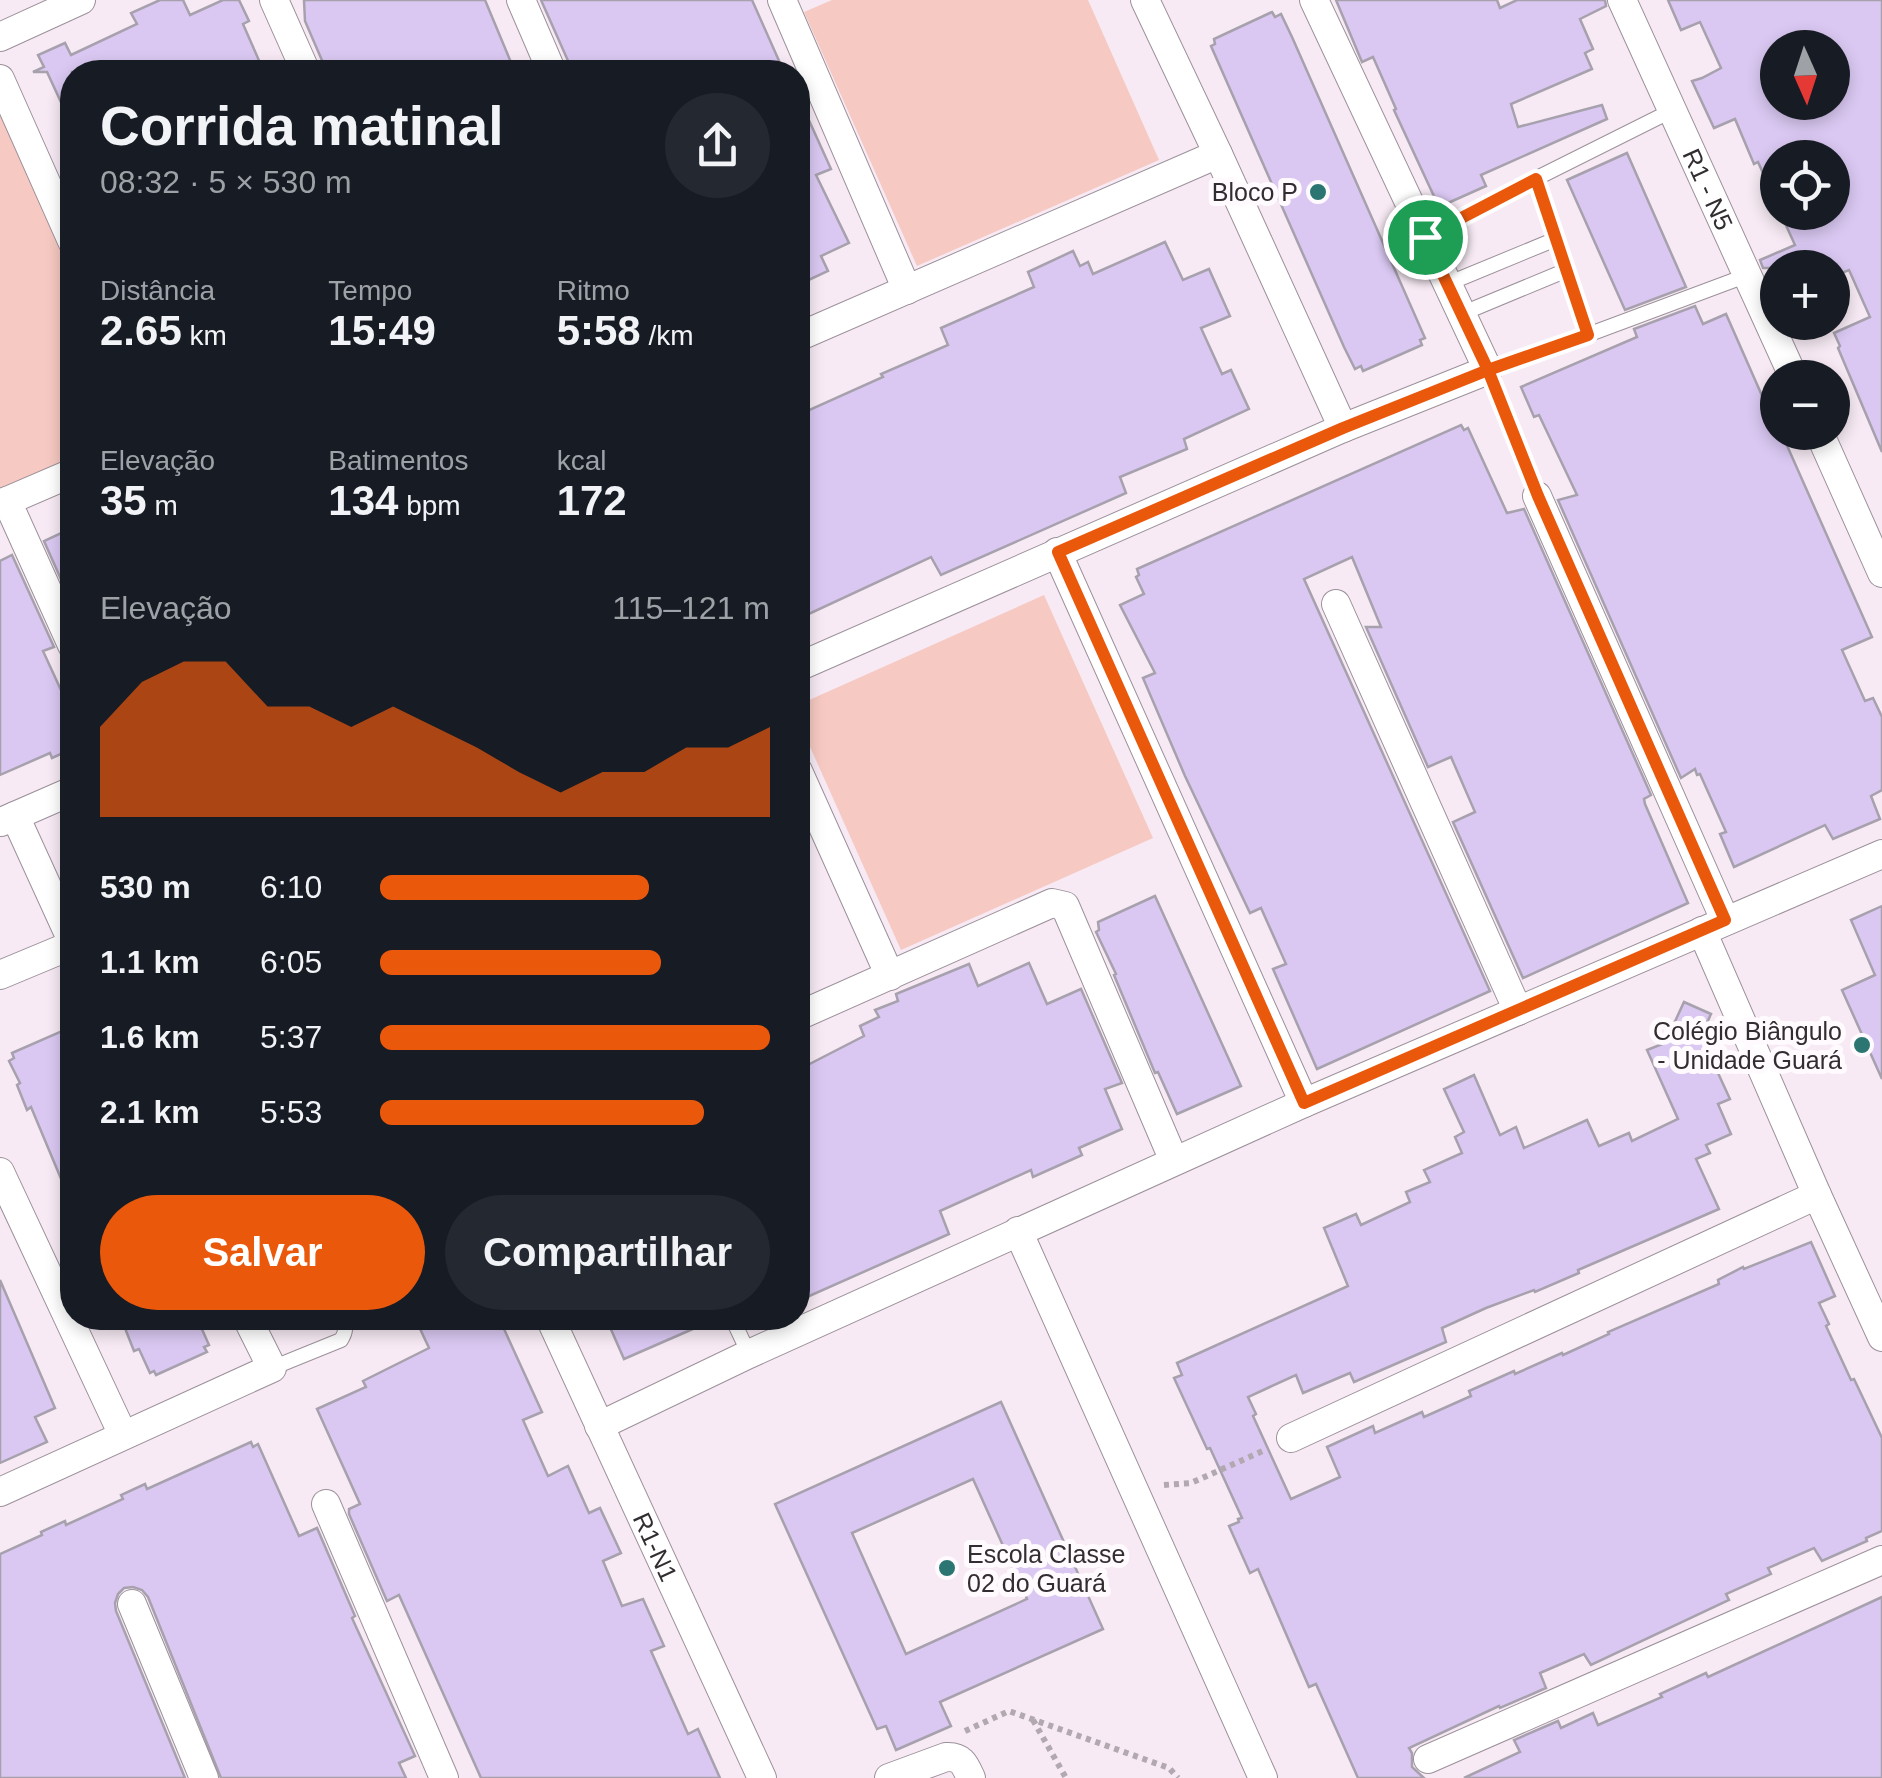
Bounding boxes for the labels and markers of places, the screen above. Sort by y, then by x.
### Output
place label: Bloco P [1212,178,1298,206]
marker: Bloco P [1307,181,1329,203]
pin [1383,195,1468,280]
place label: Colégio Biângulo - Unidade Guará [1653,1017,1842,1074]
marker: Colégio Biângulo - Unidade Guará [1851,1034,1873,1056]
place label: Escola Classe 02 do Guará [967,1540,1125,1597]
marker: Escola Classe 02 do Guará [936,1557,958,1579]

